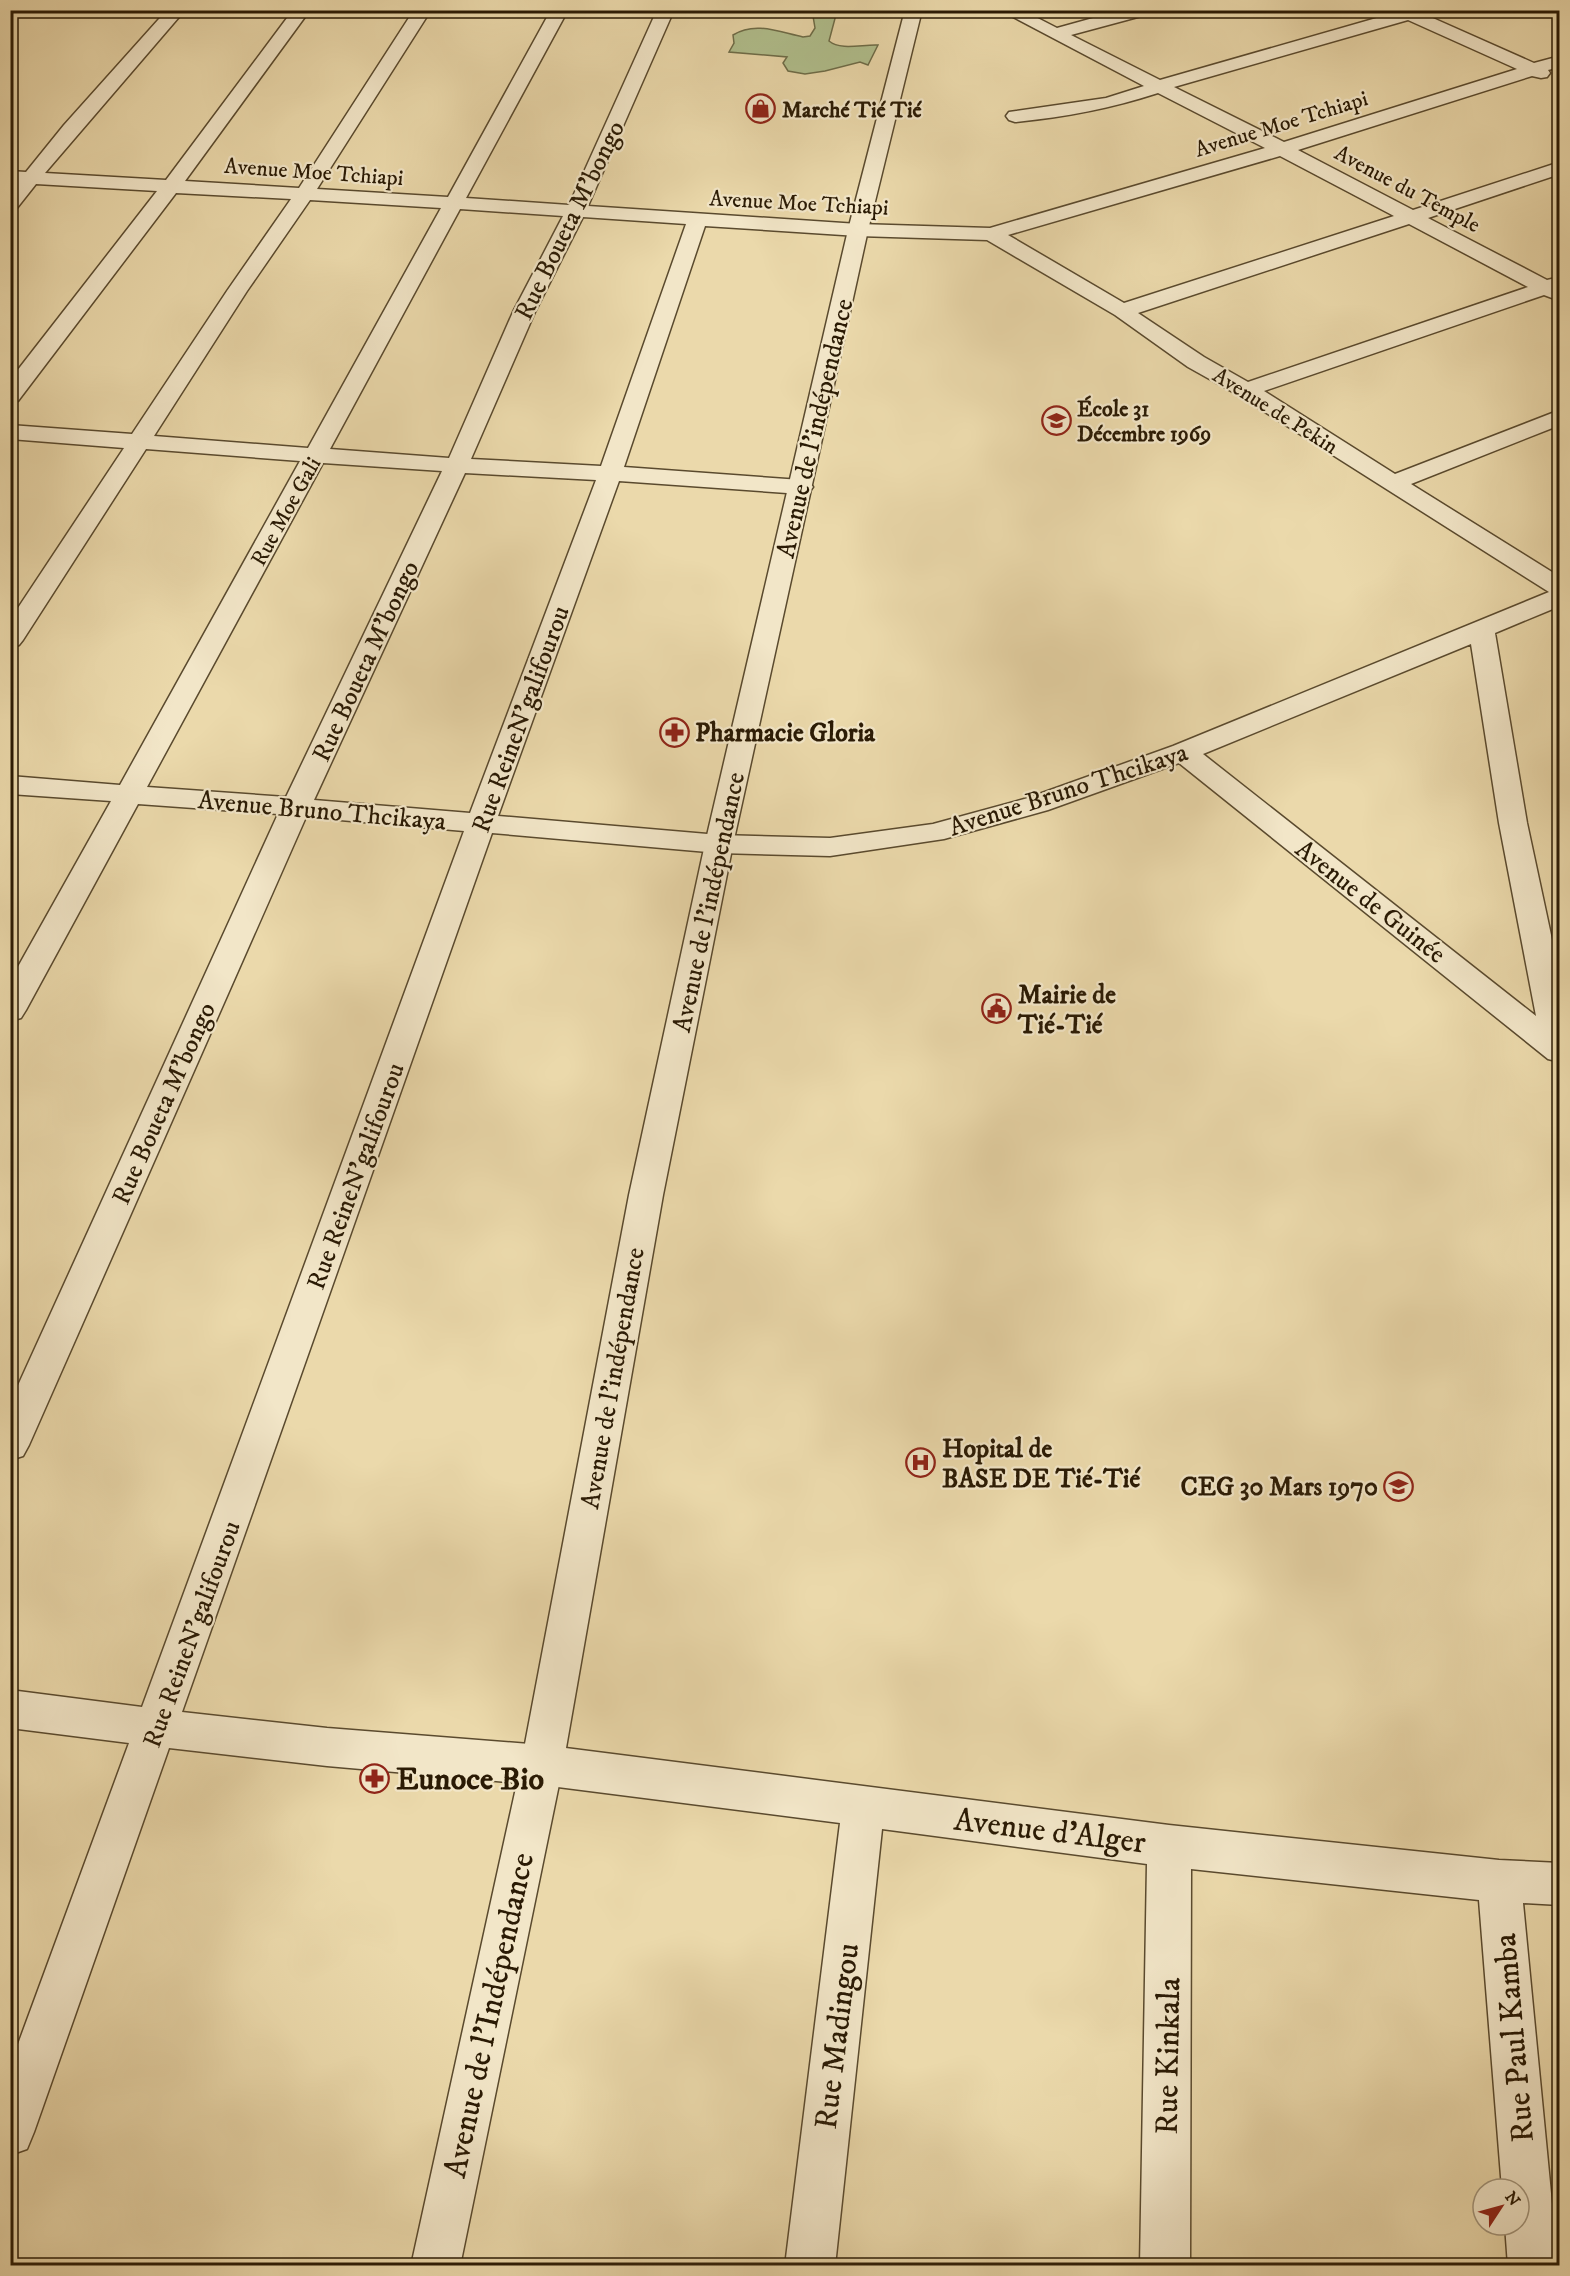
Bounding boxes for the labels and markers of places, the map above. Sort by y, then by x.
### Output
shop icon: Marché Tié Tié [745,93,777,125]
place label: Marché Tié Tié [782,97,923,124]
place label: École 31 Décembre 1969 [1077,395,1211,448]
school or university icon: École 31 Décembre 1969 [1040,405,1072,437]
pharmacy icon: Pharmacie Gloria [658,716,690,748]
place label: Pharmacie Gloria [695,717,876,750]
place label: Mairie de Tié-Tié [1017,979,1116,1042]
public building icon: Mairie de Tié-Tié [981,993,1013,1025]
place label: Hopital de BASE DE Tié-Tié [942,1433,1142,1496]
hospital icon: Hopital de BASE DE Tié-Tié [905,1447,937,1479]
school or university icon: CEG 30 Mars 1970 [1383,1470,1415,1502]
place label: CEG 30 Mars 1970 [1180,1471,1378,1504]
place label: Eunoce Bio [396,1760,544,1800]
pharmacy icon: Eunoce Bio [359,1762,391,1794]

